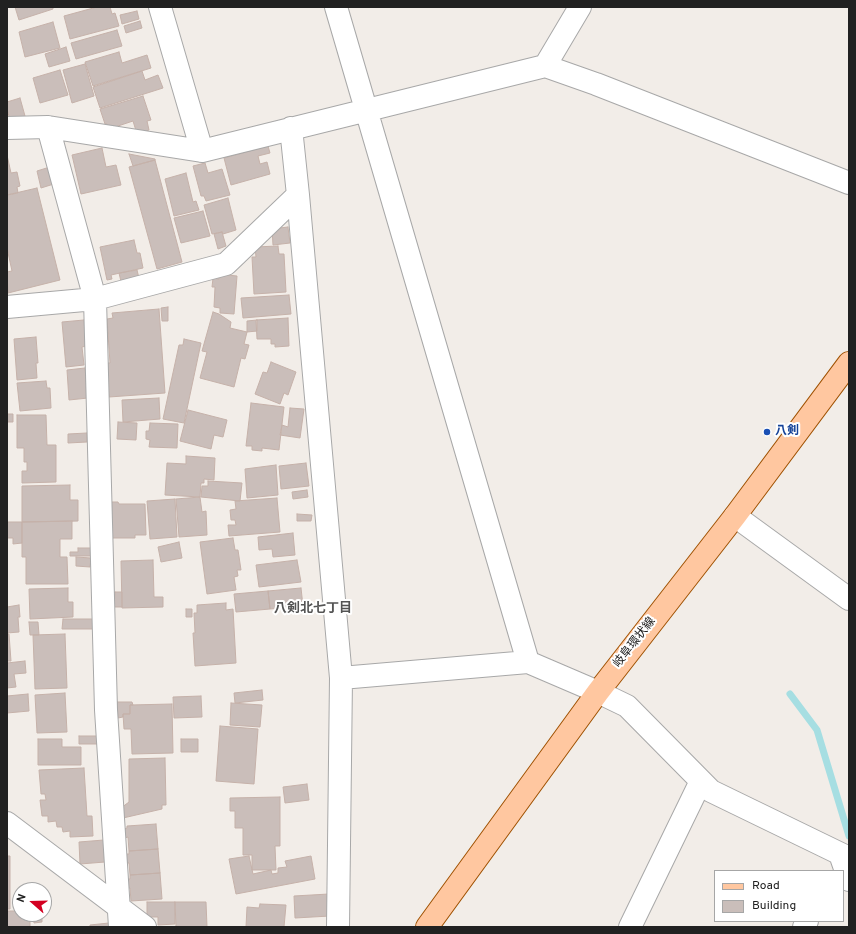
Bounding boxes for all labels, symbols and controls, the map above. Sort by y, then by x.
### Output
place label: 八剣 [775,425,799,439]
marker: 八剣 [762,427,772,437]
district label: 八剣北七丁目 [274,601,352,617]
street label: 岐阜環状線 [611,615,659,671]
legend [714,870,844,922]
text: Road [752,878,780,894]
north arrow [12,882,52,922]
text: N [14,892,30,904]
text: Building [752,898,796,914]

